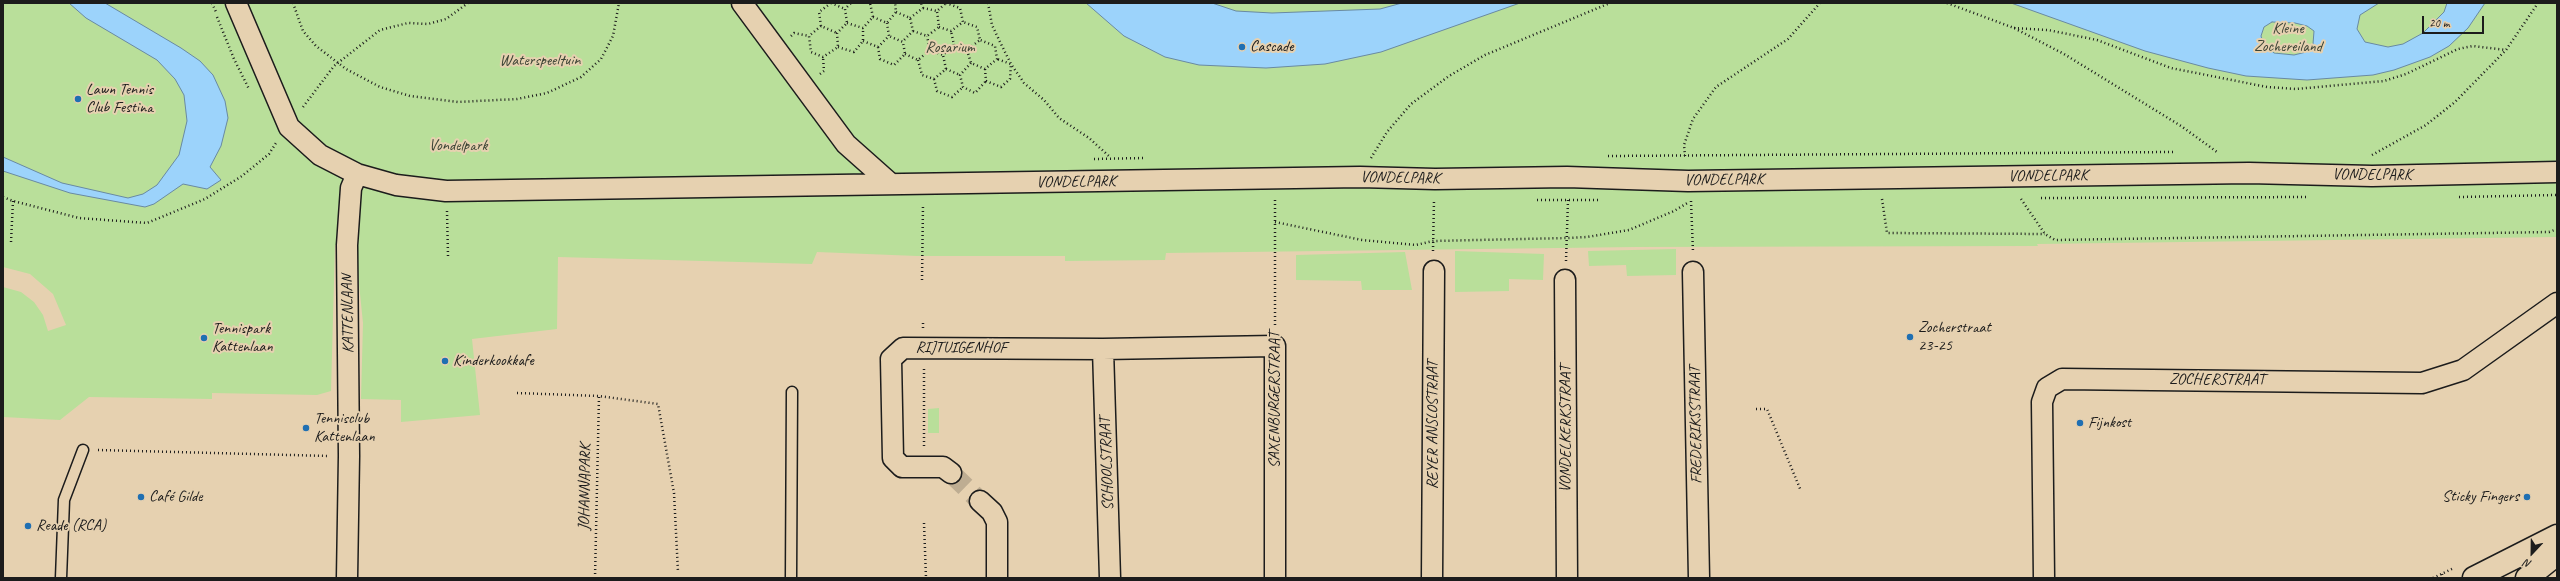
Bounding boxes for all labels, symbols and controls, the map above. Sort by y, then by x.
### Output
scale bar [2424,8,2486,34]
text: 20 m [2429,15,2449,31]
park label: Kleine Zochereiland [2254,19,2322,57]
place label: Cascade [1250,37,1294,57]
park label: Rosarium [925,38,975,58]
marker: Cascade [1237,42,1247,52]
park label: Waterspeeltuin [500,51,580,71]
place label: Lawn Tennis Club Festina [86,80,153,118]
marker: Lawn Tennis Club Festina [73,94,83,104]
park label: Vondelpark [429,136,487,156]
street label: VONDELPARK [2332,165,2412,185]
street label: VONDELPARK [2008,166,2088,186]
street label: VONDELPARK [1360,168,1440,188]
street label: VONDELPARK [1684,170,1764,190]
street label: VONDELPARK [1036,172,1116,192]
street label: KATTENLAAN [338,274,358,354]
place label: Zocherstraat 23-25 [1918,318,1991,356]
place label: Tennispark Kattenlaan [212,319,273,357]
street label: SAXENBURGERSTRAAT [1265,332,1285,468]
marker: Zocherstraat 23-25 [1905,332,1915,342]
marker: Tennispark Kattenlaan [199,333,209,343]
street label: RIJTUIGENHOF [915,338,1007,358]
place label: Kinderkookkafe [453,351,534,371]
marker: Kinderkookkafe [440,356,450,366]
street label: REYER ANSLOSTRAAT [1423,361,1443,489]
street label: VONDELKERKSTRAAT [1556,365,1576,493]
street label: FREDERIKSSTRAAT [1685,366,1707,484]
street label: ZOCHERSTRAAT [2169,370,2265,390]
place label: Tennisclub Kattenlaan [314,409,375,447]
place label: Fijnkost [2088,413,2131,433]
street label: SCHOOLSTRAAT [1096,417,1118,511]
marker: Fijnkost [2075,418,2085,428]
marker: Tennisclub Kattenlaan [301,423,311,433]
street label: JOHANNAPARK [575,444,595,530]
place label: Café Gilde [149,487,202,507]
place label: Sticky Fingers [2442,487,2519,507]
marker: Café Gilde [136,492,146,502]
marker: Sticky Fingers [2522,492,2532,502]
place label: Reade (RCA) [36,516,106,536]
marker: Reade (RCA) [23,521,33,531]
north arrow [2512,533,2552,573]
text: N [2522,556,2533,572]

